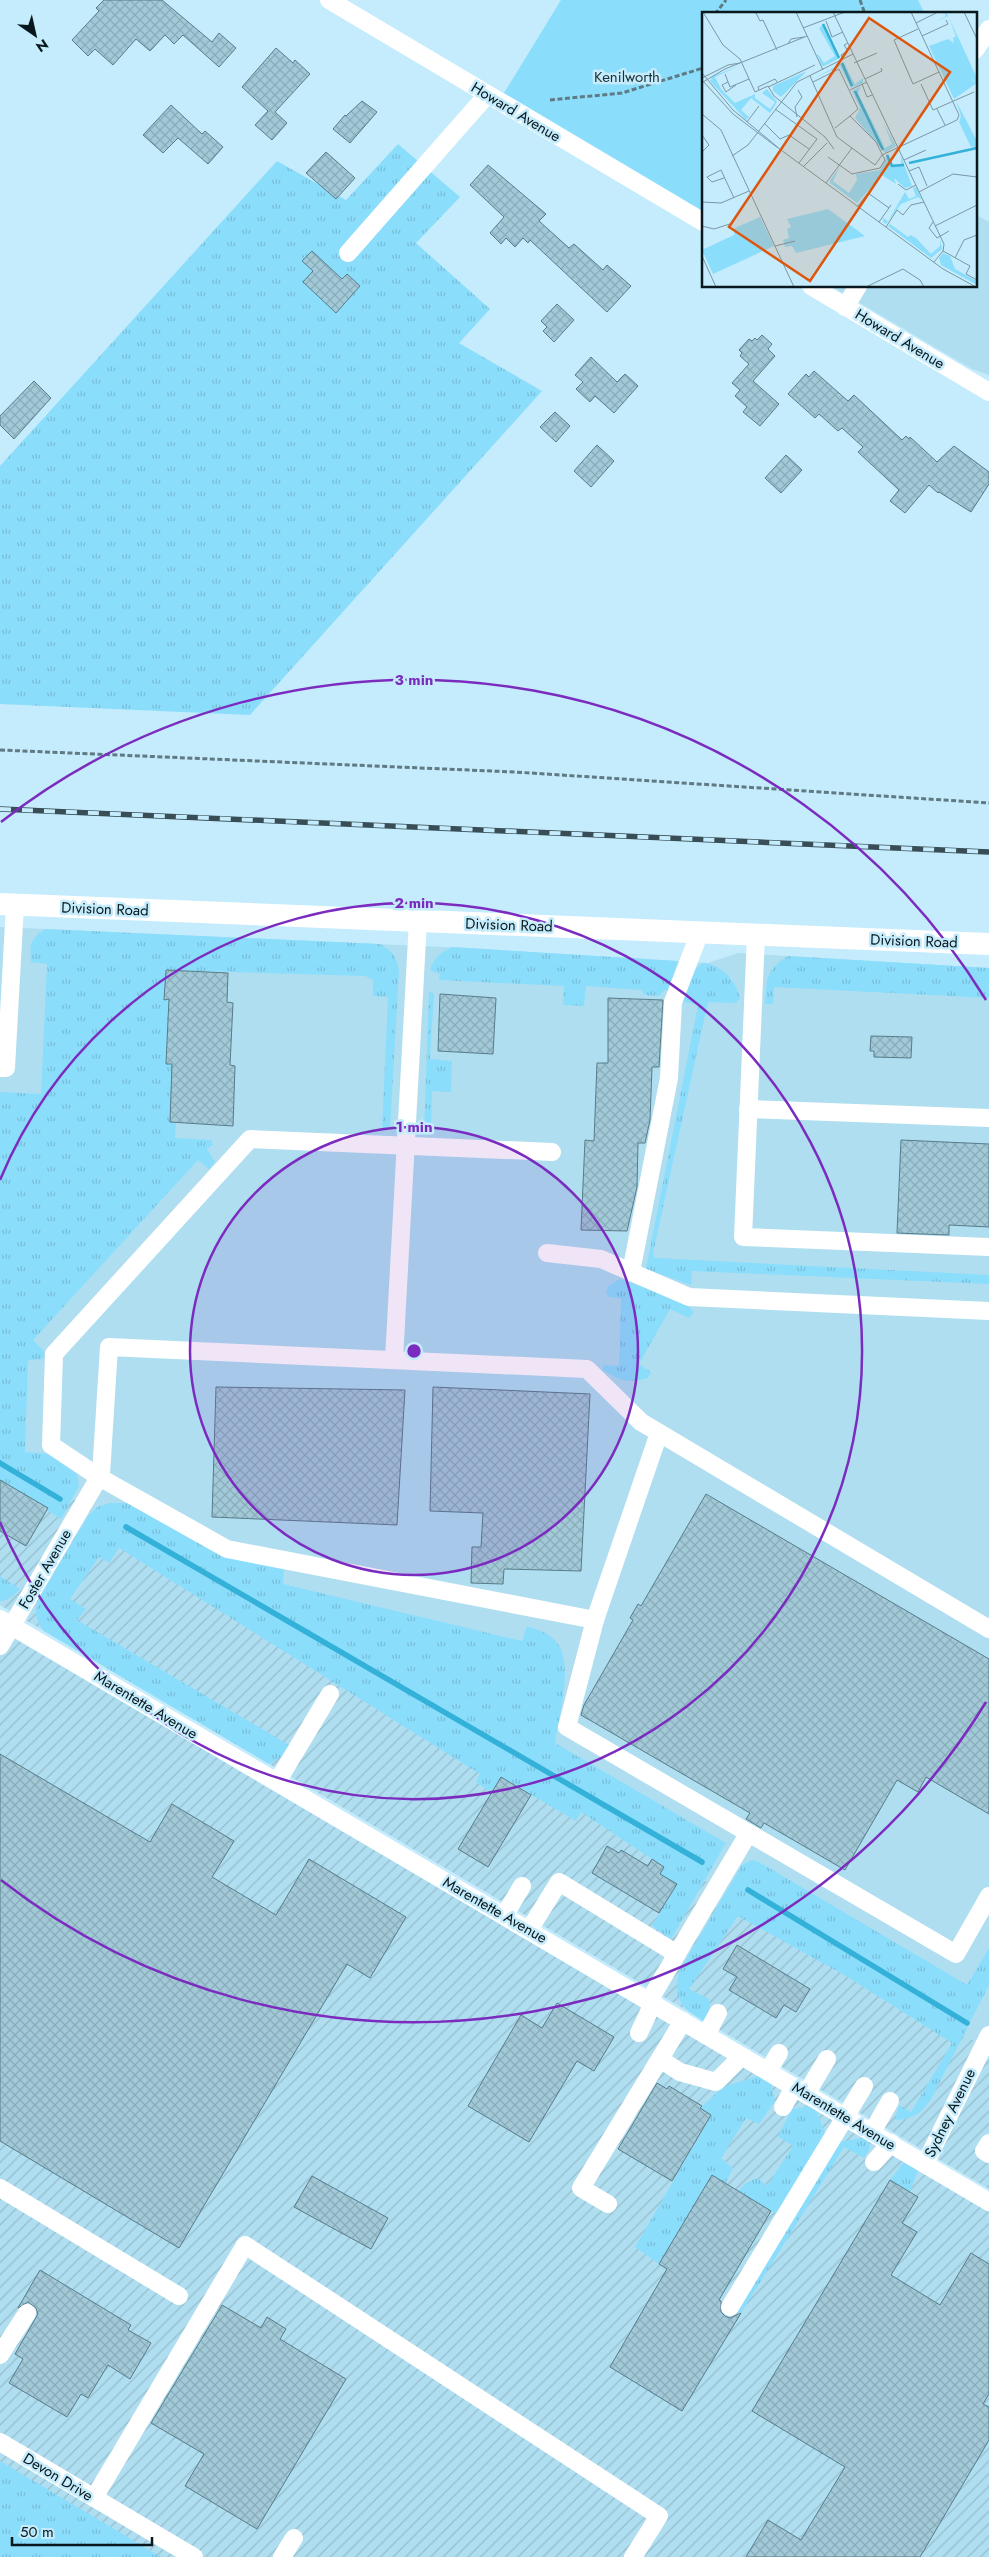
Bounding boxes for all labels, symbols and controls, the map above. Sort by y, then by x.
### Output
north arrow [10,10,60,60]
inset map [702,12,976,288]
text: N [32,34,52,57]
park label: Kenilworth [594,66,660,88]
street label: Howard Avenue [467,77,565,148]
street label: Howard Avenue [851,304,949,375]
text: 3 min [395,669,433,691]
text: 2 min [394,892,434,914]
street label: Division Road [61,896,149,922]
street label: Division Road [465,912,553,938]
street label: Division Road [870,928,958,954]
text: 1 min [395,1116,433,1138]
centre of rings [405,1342,423,1360]
street label: Foster Avenue [13,1525,77,1613]
street label: Marentette Avenue [90,1665,202,1745]
street label: Marentette Avenue [439,1871,552,1949]
street label: Sydney Avenue [919,2065,981,2161]
street label: Marentette Avenue [788,2076,900,2156]
street label: Devon Drive [19,2447,97,2507]
scale bar [12,2514,152,2546]
text: 50 m [20,2521,54,2543]

